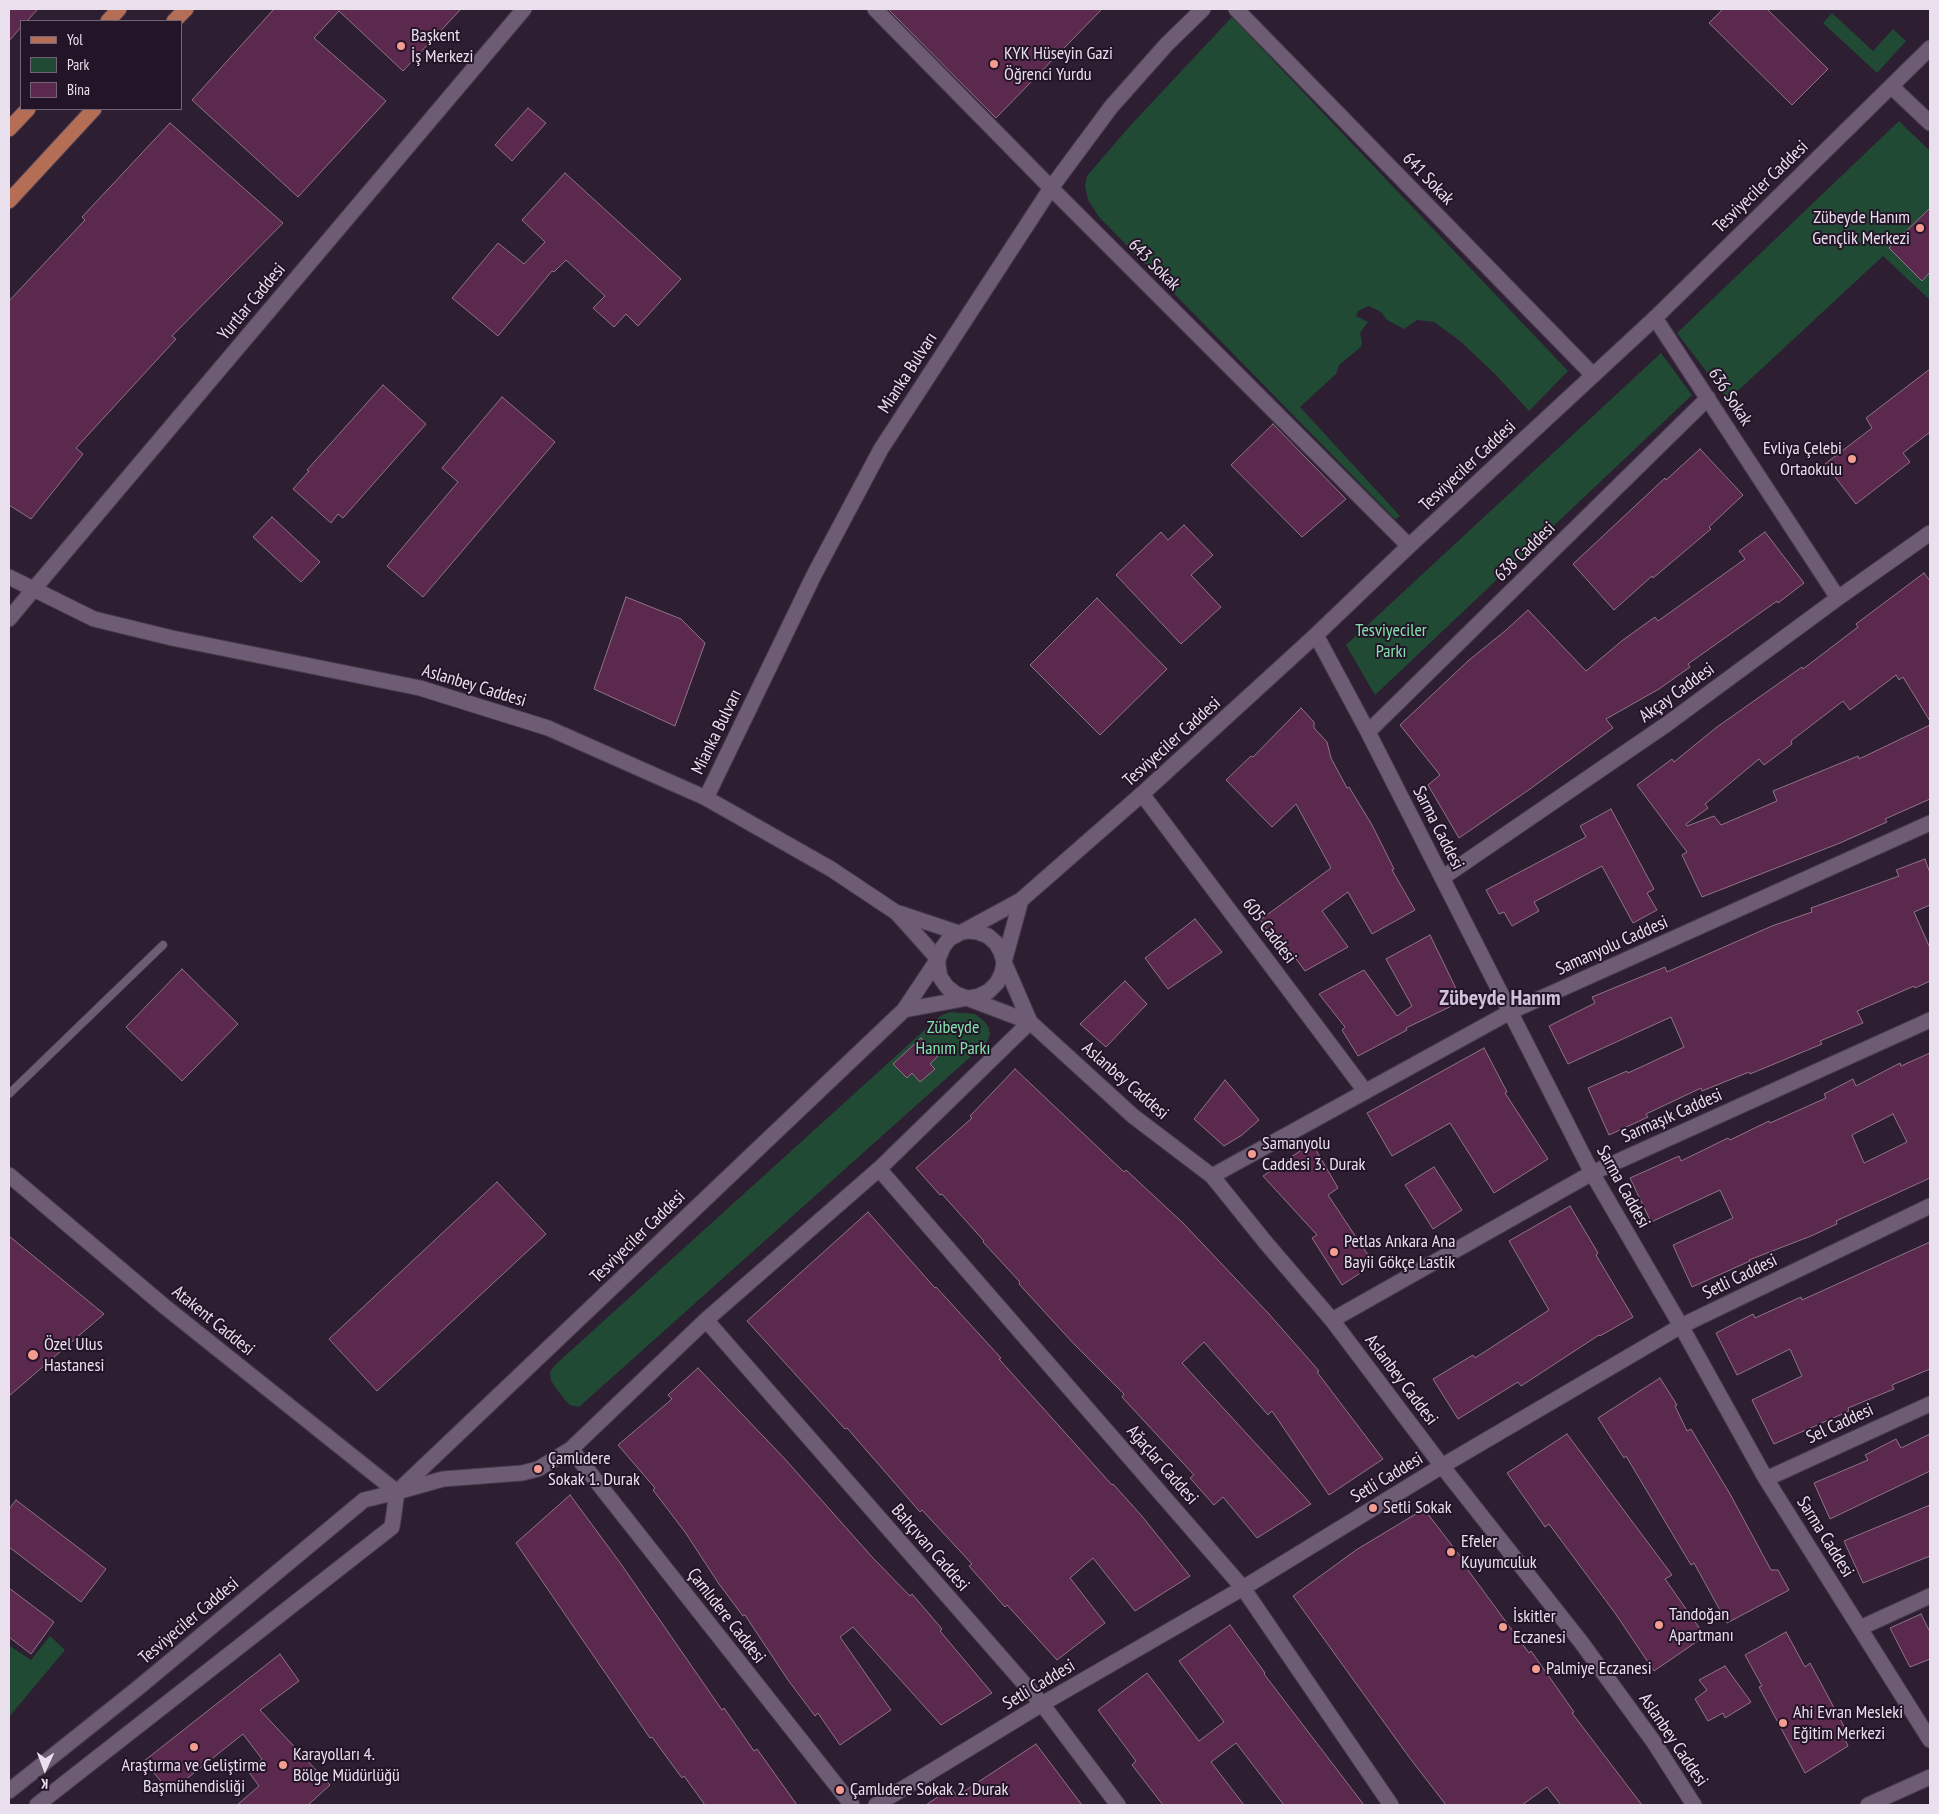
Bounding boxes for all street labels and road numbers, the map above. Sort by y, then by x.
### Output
street label: Tesviyeciler Caddesi [1709,136,1813,238]
street label: 641 Sokak [1398,148,1458,210]
street label: 643 Sokak [1123,234,1185,296]
street label: Yurtlar Caddesi [214,259,290,345]
street label: Mianka Bulvarı [874,329,942,417]
street label: 636 Sokak [1703,364,1757,430]
street label: Tesviyeciler Caddesi [1415,416,1521,516]
street label: 638 Caddesi [1490,518,1560,586]
street label: Akçay Caddesi [1635,658,1719,728]
street label: Aslanbey Caddesi [419,660,529,712]
street label: Mianka Bulvarı [687,686,747,778]
street label: Tesviyeciler Caddesi [1119,693,1225,791]
street label: Sarma Caddesi [1408,783,1468,873]
street label: 605 Caddesi [1237,894,1301,968]
street label: Samanyolu Caddesi [1553,912,1671,980]
street label: Aslanbey Caddesi [1077,1038,1173,1124]
street label: Sarmaşık Caddesi [1618,1084,1726,1148]
street label: Sarma Caddesi [1592,1142,1654,1232]
street label: Tesviyeciler Caddesi [586,1186,690,1288]
street label: Setli Caddesi [1699,1250,1781,1304]
street label: Atakent Caddesi [168,1281,258,1361]
street label: Aslanbey Caddesi [1360,1331,1442,1429]
street label: Sel Caddesi [1803,1399,1877,1449]
street label: Ağaçlar Caddesi [1122,1421,1202,1509]
street label: Setli Caddesi [1347,1448,1427,1508]
street label: Sarma Caddesi [1792,1493,1858,1581]
street label: Bahçıvan Caddesi [886,1500,974,1596]
street label: Çamlıdere Caddesi [682,1564,770,1668]
street label: Tesviyeciler Caddesi [135,1573,243,1669]
street label: Setli Caddesi [999,1655,1079,1715]
street label: Aslanbey Caddesi [1634,1689,1712,1791]

